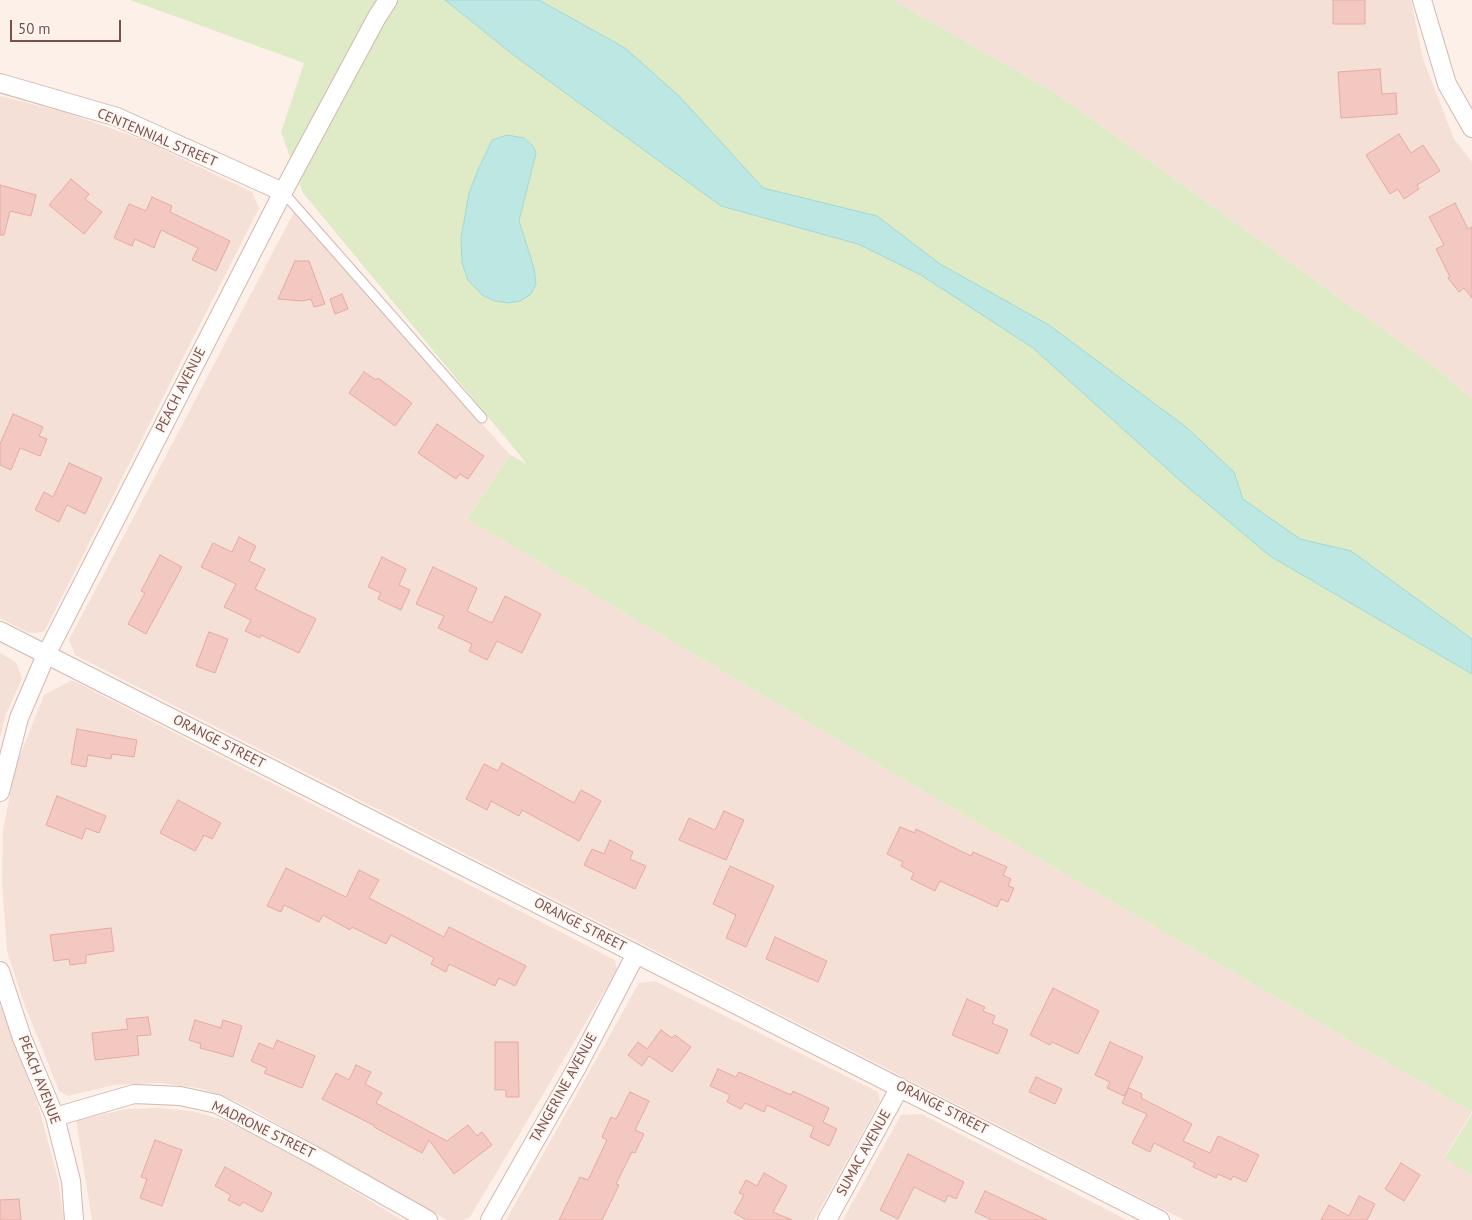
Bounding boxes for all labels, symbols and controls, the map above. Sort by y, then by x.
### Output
scale bar [12,10,124,42]
text: 50 m [18,19,51,38]
street label: CENTENNIAL STREET [95,105,219,171]
street label: PEACH AVENUE [152,345,210,435]
street label: ORANGE STREET [170,712,268,772]
street label: ORANGE STREET [531,895,629,955]
street label: TANGERINE AVENUE [527,1030,601,1146]
street label: PEACH AVENUE [14,1033,64,1127]
street label: ORANGE STREET [893,1078,991,1138]
street label: MADRONE STREET [209,1098,317,1162]
street label: SUMAC AVENUE [833,1107,895,1199]

